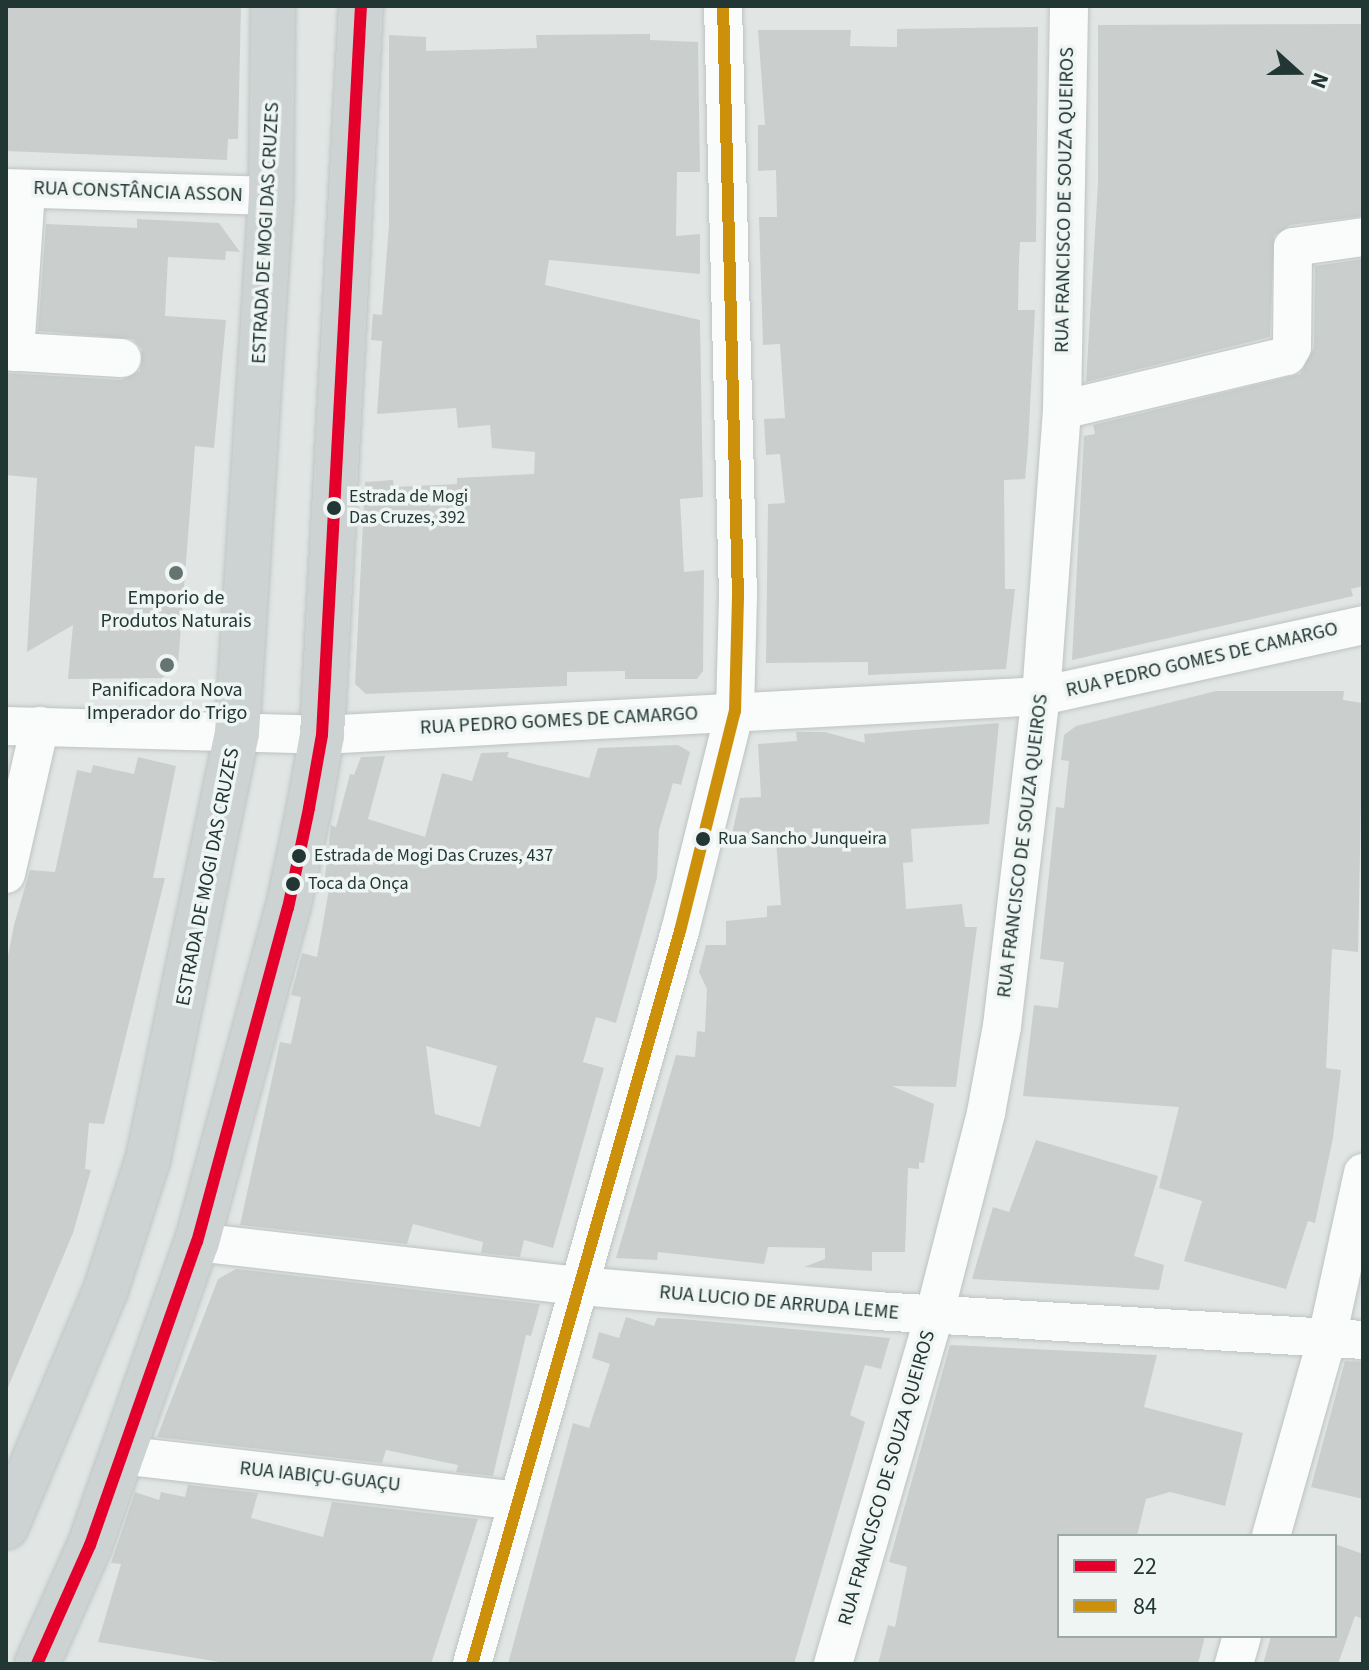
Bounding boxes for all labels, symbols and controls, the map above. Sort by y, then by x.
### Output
north arrow [1257,32,1337,112]
street label: RUA FRANCISCO DE SOUZA QUEIROS [1050,47,1080,353]
text: N [1302,68,1337,93]
street label: ESTRADA DE MOGI DAS CRUZES [247,101,285,365]
street label: RUA CONSTÂNCIA ASSON [33,176,243,208]
place label: Estrada de Mogi Das Cruzes, 392 [349,487,468,530]
marker: Estrada de Mogi Das Cruzes, 392 [326,500,342,516]
marker: Emporio de Produtos Naturais [167,564,185,582]
place label: Emporio de Produtos Naturais [101,586,251,633]
street label: RUA PEDRO GOMES DE CAMARGO [1064,617,1340,703]
marker: Panificadora Nova Imperador do Trigo [158,656,176,674]
place label: Panificadora Nova Imperador do Trigo [87,678,247,725]
street label: RUA FRANCISCO DE SOUZA QUEIROS [992,693,1054,999]
street label: RUA PEDRO GOMES DE CAMARGO [419,702,699,740]
street label: ESTRADA DE MOGI DAS CRUZES [171,746,245,1008]
place label: Rua Sancho Junqueira [718,828,887,850]
marker: Rua Sancho Junqueira [695,831,711,847]
place label: Estrada de Mogi Das Cruzes, 437 [314,845,553,867]
marker: Estrada de Mogi Das Cruzes, 437 [291,848,307,864]
place label: Toca da Onça [308,873,408,895]
marker: Toca da Onça [285,876,301,892]
street label: RUA LUCIO DE ARRUDA LEME [658,1281,900,1325]
street label: RUA FRANCISCO DE SOUZA QUEIROS [833,1328,941,1628]
street label: RUA IABIÇU-GUAÇU [238,1457,402,1497]
legend [1057,1534,1337,1638]
text: 22 [1133,1549,1157,1584]
text: 84 [1133,1589,1157,1624]

